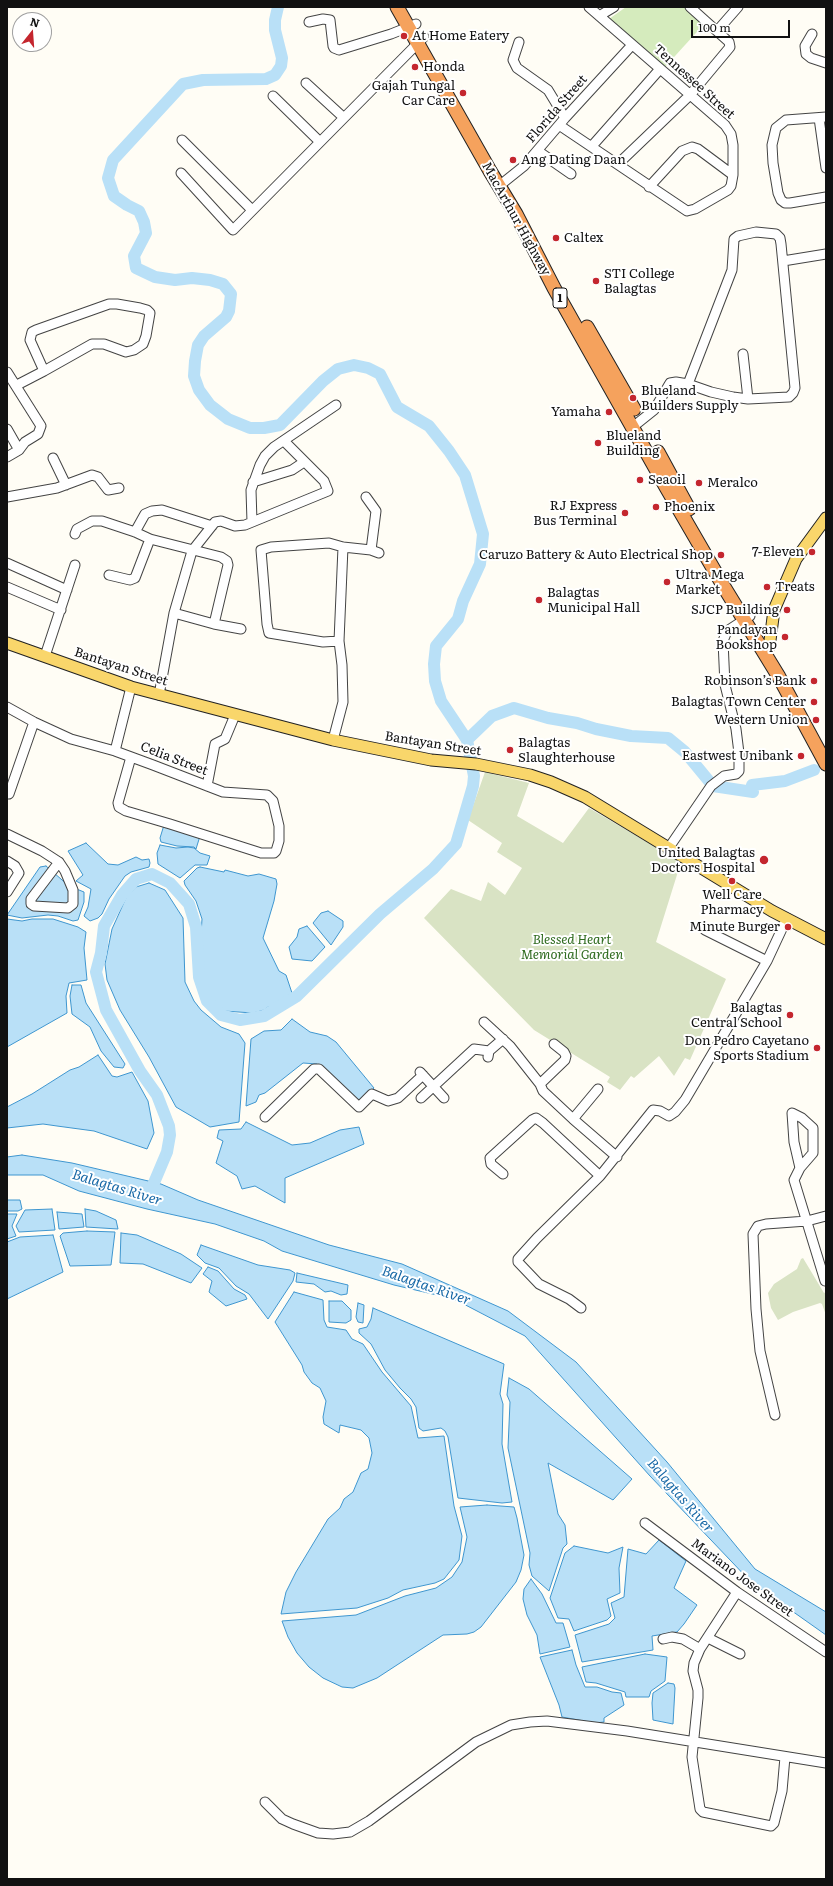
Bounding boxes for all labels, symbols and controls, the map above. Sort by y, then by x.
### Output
north arrow [12,12,52,52]
text: N [28,12,42,30]
scale bar [693,12,792,38]
text: 100 m [698,18,731,36]
place label: At Home Eatery [412,28,509,44]
marker: At Home Eatery [399,31,409,41]
street label: Tennessee Street [650,41,738,123]
place label: Honda [423,59,465,75]
marker: Honda [410,62,420,72]
street label: Florida Street [523,72,591,146]
place label: Gajah Tungal Car Care [372,78,455,109]
marker: Gajah Tungal Car Care [458,88,468,98]
place label: Ang Dating Daan [521,152,626,168]
marker: Ang Dating Daan [508,155,518,165]
street label: MacArthur Highway [478,159,554,279]
place label: Caltex [564,230,603,246]
marker: Caltex [551,233,561,243]
place label: STI College Balagtas [604,266,675,297]
marker: STI College Balagtas [591,276,601,286]
road number: 1 [553,288,567,308]
place label: Blueland Builders Supply [641,383,738,414]
marker: Blueland Builders Supply [628,393,638,403]
place label: Yamaha [551,404,601,420]
marker: Yamaha [604,407,614,417]
place label: Blueland Building [606,428,661,459]
marker: Blueland Building [593,438,603,448]
place label: Seaoil [648,472,686,488]
marker: Seaoil [635,475,645,485]
place label: Meralco [707,475,758,491]
marker: Meralco [694,478,704,488]
place label: RJ Express Bus Terminal [533,498,617,529]
place label: Phoenix [664,499,715,515]
marker: Phoenix [651,502,661,512]
marker: RJ Express Bus Terminal [620,508,630,518]
place label: 7-Eleven [752,544,804,560]
place label: Caruzo Battery & Auto Electrical Shop [479,547,713,563]
marker: 7-Eleven [807,547,817,557]
marker: Caruzo Battery & Auto Electrical Shop [716,550,726,560]
place label: Ultra Mega Market [675,567,744,598]
marker: Ultra Mega Market [662,577,672,587]
place label: Treats [775,579,815,595]
marker: Treats [762,582,772,592]
place label: Balagtas Municipal Hall [547,585,640,616]
marker: Balagtas Municipal Hall [534,595,544,605]
place label: SJCP Building [691,602,779,618]
marker: SJCP Building [782,605,792,615]
place label: Pandayan Bookshop [716,622,777,653]
marker: Pandayan Bookshop [780,632,790,642]
street label: Bantayan Street [72,644,170,690]
place label: Robinson’s Bank [704,673,806,689]
marker: Robinson’s Bank [809,676,819,686]
place label: Balagtas Town Center [671,694,806,710]
marker: Balagtas Town Center [809,697,819,707]
place label: Western Union [714,712,808,728]
marker: Western Union [811,715,821,725]
street label: Bantayan Street [384,729,482,759]
place label: Balagtas Slaughterhouse [518,735,615,766]
street label: Celia Street [138,739,210,779]
marker: Balagtas Slaughterhouse [505,745,515,755]
place label: Eastwest Unibank [682,748,793,764]
marker: Eastwest Unibank [796,751,806,761]
place label: United Balagtas Doctors Hospital [651,845,755,876]
marker: United Balagtas Doctors Hospital [758,854,770,866]
marker: Well Care Pharmacy [727,876,737,886]
place label: Well Care Pharmacy [701,887,763,918]
place label: Minute Burger [689,919,780,935]
marker: Minute Burger [783,922,793,932]
park label: Blessed Heart Memorial Garden [521,932,623,963]
place label: Balagtas Central School [691,1000,782,1031]
marker: Balagtas Central School [785,1010,795,1020]
place label: Don Pedro Cayetano Sports Stadium [685,1033,809,1064]
marker: Don Pedro Cayetano Sports Stadium [812,1043,822,1053]
water label: Balagtas River [70,1166,164,1210]
water label: Balagtas River [379,1263,473,1309]
water label: Balagtas River [643,1455,717,1537]
street label: Mariano Jose Street [688,1536,796,1620]

